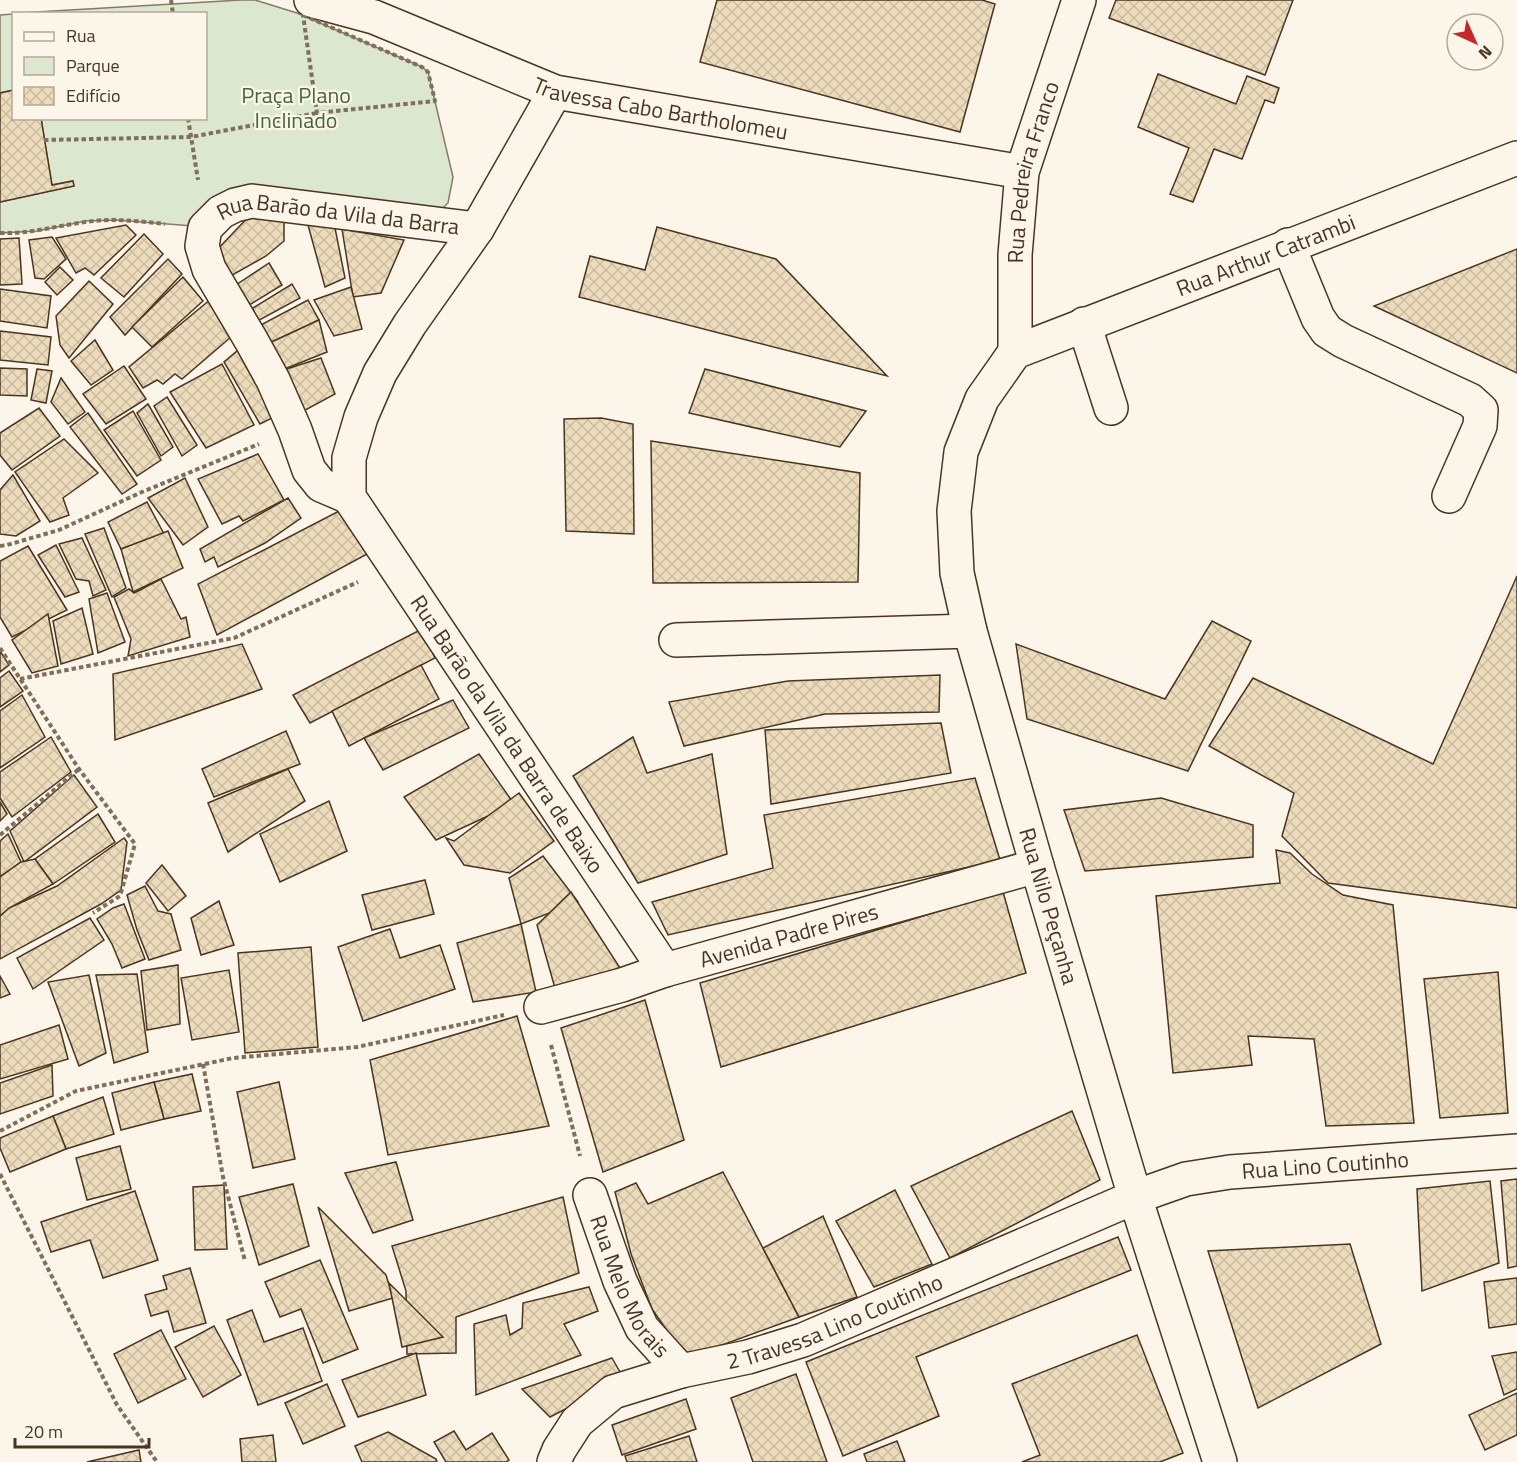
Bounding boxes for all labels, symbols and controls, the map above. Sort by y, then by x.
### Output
legend [12,12,207,120]
north arrow [1445,12,1505,72]
text: Rua [66,22,96,49]
text: N [1473,40,1498,65]
text: Parque [66,52,120,79]
street label: Travessa Cabo Bartholomeu [528,68,791,149]
street label: Rua Pedreira Franco [998,77,1068,263]
park label: Praça Plano Inclinado [241,78,351,137]
text: Edifício [66,82,120,109]
street label: Rua Barão da Vila da Barra [210,184,461,244]
street label: Rua Arthur Catrambi [1171,205,1360,305]
street label: Rua Barão da Vila da Barra de Baixo [402,588,613,880]
street label: Rua Nilo Peçanha [1010,824,1088,988]
street label: Avenida Padre Pires [696,894,882,977]
street label: Rua Lino Coutinho [1240,1142,1410,1188]
street label: Rua Melo Morais [581,1210,678,1365]
street label: 2 Travessa Lino Coutinho [723,1265,948,1378]
scale bar [15,1411,148,1449]
text: 20 m [24,1418,63,1445]

